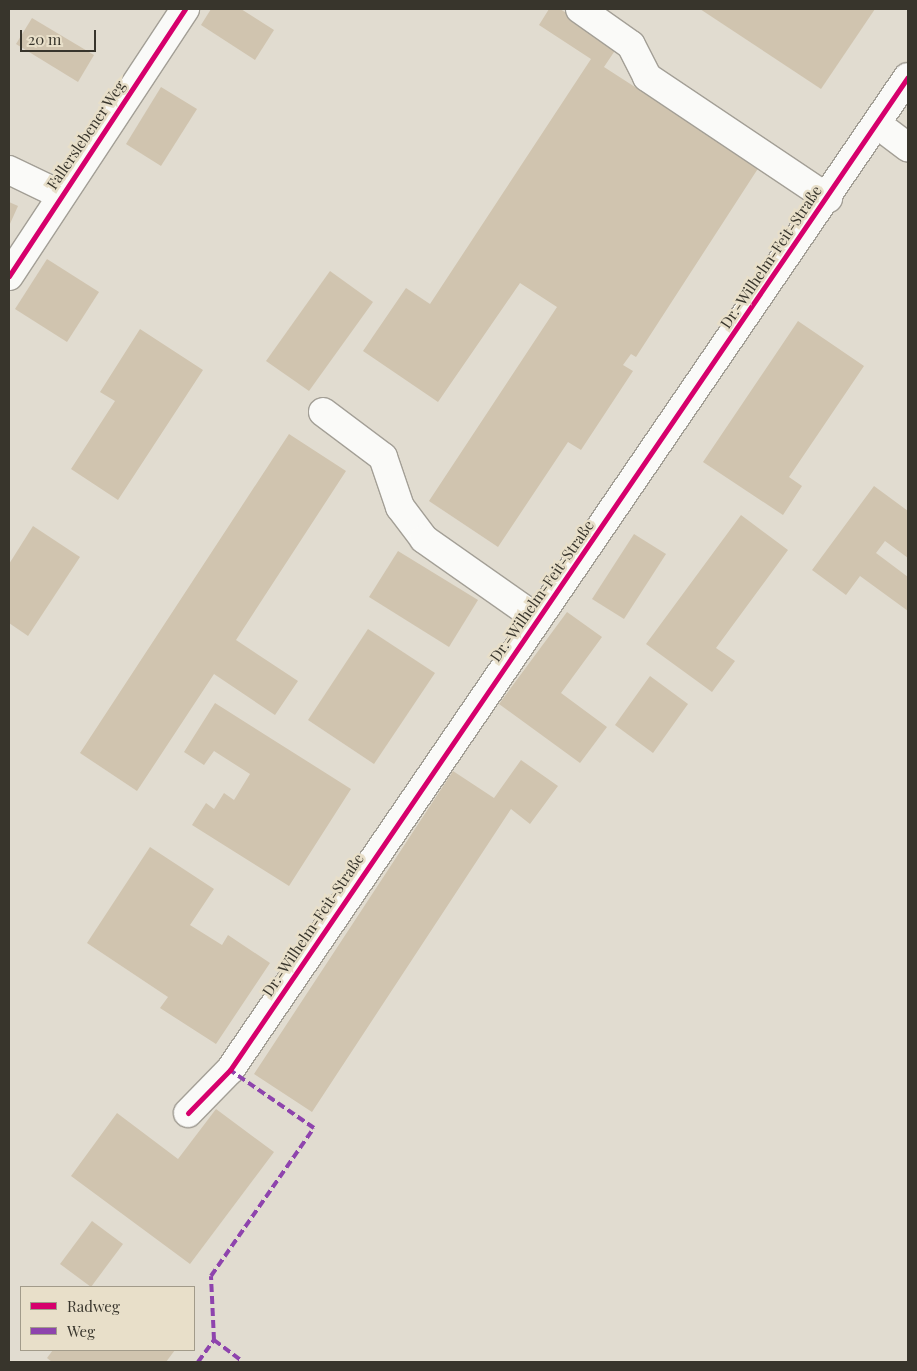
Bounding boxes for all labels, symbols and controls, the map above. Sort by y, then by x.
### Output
scale bar [22,20,99,52]
text: 20 m [28,29,61,49]
street label: Fallerslebener Weg [43,77,129,193]
street label: Dr.-Wilhelm-Feit-Straße [716,182,826,332]
street label: Dr.-Wilhelm-Feit-Straße [486,517,598,665]
street label: Dr.-Wilhelm-Feit-Straße [258,850,368,1000]
legend [20,1286,195,1351]
text: Radweg [67,1296,120,1316]
text: Weg [67,1321,95,1341]

